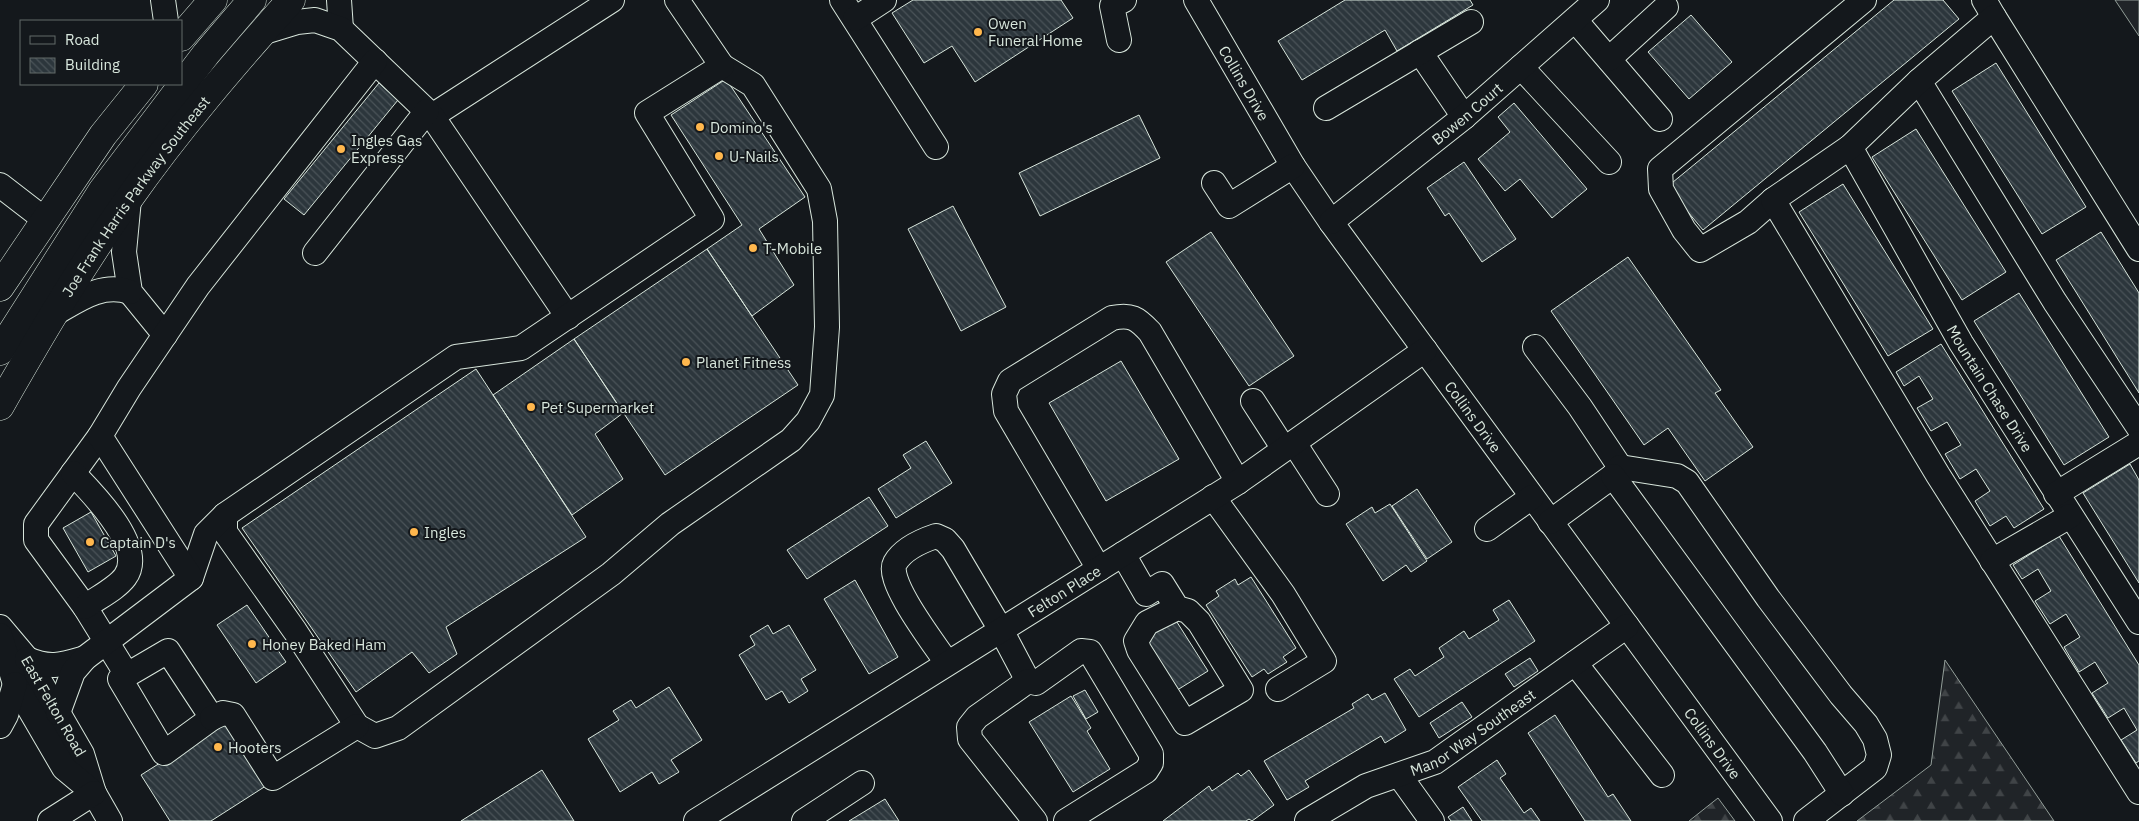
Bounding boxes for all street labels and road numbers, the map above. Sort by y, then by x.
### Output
street label: Collins Drive [1215,42,1274,124]
street label: Bowen Court [1428,78,1506,149]
street label: Joe Frank Harris Parkway Southeast [57,92,214,300]
street label: Mountain Chase Drive [1943,321,2037,455]
street label: Collins Drive [1441,377,1506,456]
street label: Felton Place [1024,561,1104,621]
street label: East Felton Road [18,652,91,760]
street label: Manor Way Southeast [1407,685,1539,779]
street label: Collins Drive [1680,704,1745,783]

